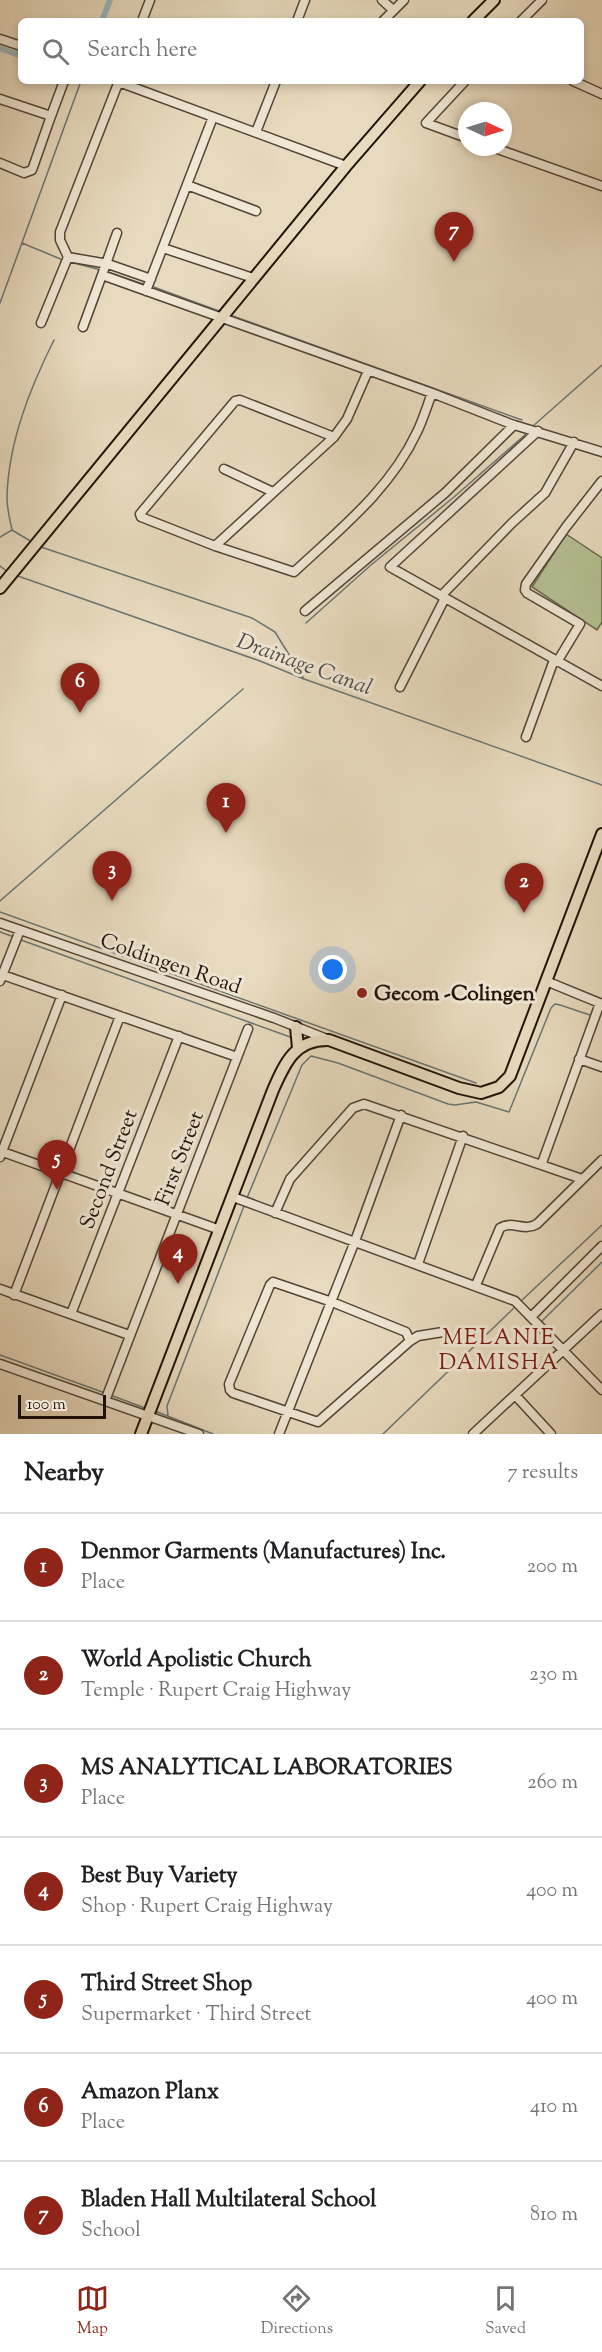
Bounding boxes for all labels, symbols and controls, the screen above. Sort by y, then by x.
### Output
search box [18,18,584,84]
icon: search [39,35,72,68]
text: Search here [87,35,197,67]
north arrow [458,102,512,156]
pin: 7 [434,212,474,262]
water label: Drainage Canal [232,626,376,705]
pin: 6 [60,664,100,713]
pin: 1 [206,784,246,833]
pin: 3 [92,852,132,901]
pin: 2 [504,864,544,913]
street label: Coldingen Road [96,927,245,1003]
your location [318,955,347,984]
place label: Gecom -Colingen [374,980,536,1010]
marker: Gecom -Colingen [355,986,369,1000]
street label: Second Street [73,1106,146,1234]
street label: First Street [149,1107,213,1210]
pin: 5 [38,1140,76,1190]
pin: 4 [158,1234,198,1284]
district label: MELANIE DAMISHA [439,1323,559,1380]
scale bar [18,1392,106,1420]
text: 100 m [27,1394,66,1417]
text: Nearby [24,1455,104,1492]
text: 7 results [507,1459,578,1488]
text: Denmor Garments (Manufactures) Inc. [81,1537,446,1569]
text: 1 [40,1553,47,1582]
text: 200 m [527,1553,578,1582]
text: Place [81,1569,125,1598]
text: World Apolistic Church [81,1645,312,1677]
text: 2 [39,1661,48,1690]
text: 230 m [529,1661,578,1690]
text: Temple · Rupert Craig Highway [81,1677,351,1706]
text: MS ANALYTICAL LABORATORIES [81,1753,453,1785]
text: 3 [39,1769,48,1798]
text: 260 m [527,1769,578,1798]
text: Place [81,1785,125,1814]
text: Best Buy Variety [81,1861,237,1893]
text: 4 [38,1877,49,1906]
text: 400 m [526,1877,578,1906]
text: Shop · Rupert Craig Highway [81,1893,333,1922]
text: Third Street Shop [81,1969,252,2001]
text: 5 [40,1985,47,2014]
text: 400 m [526,1985,578,2014]
text: Supermarket · Third Street [81,2001,311,2030]
text: Amazon Planx [81,2077,219,2109]
text: 6 [39,2093,48,2122]
text: 410 m [530,2093,578,2122]
text: Place [81,2109,125,2138]
text: Bladen Hall Multilateral School [81,2185,376,2217]
text: 7 [38,2201,49,2230]
text: 810 m [530,2201,578,2230]
text: School [81,2217,141,2246]
tab: Map [76,2282,109,2341]
tab: Directions [261,2282,333,2341]
tab: Saved [485,2282,526,2341]

